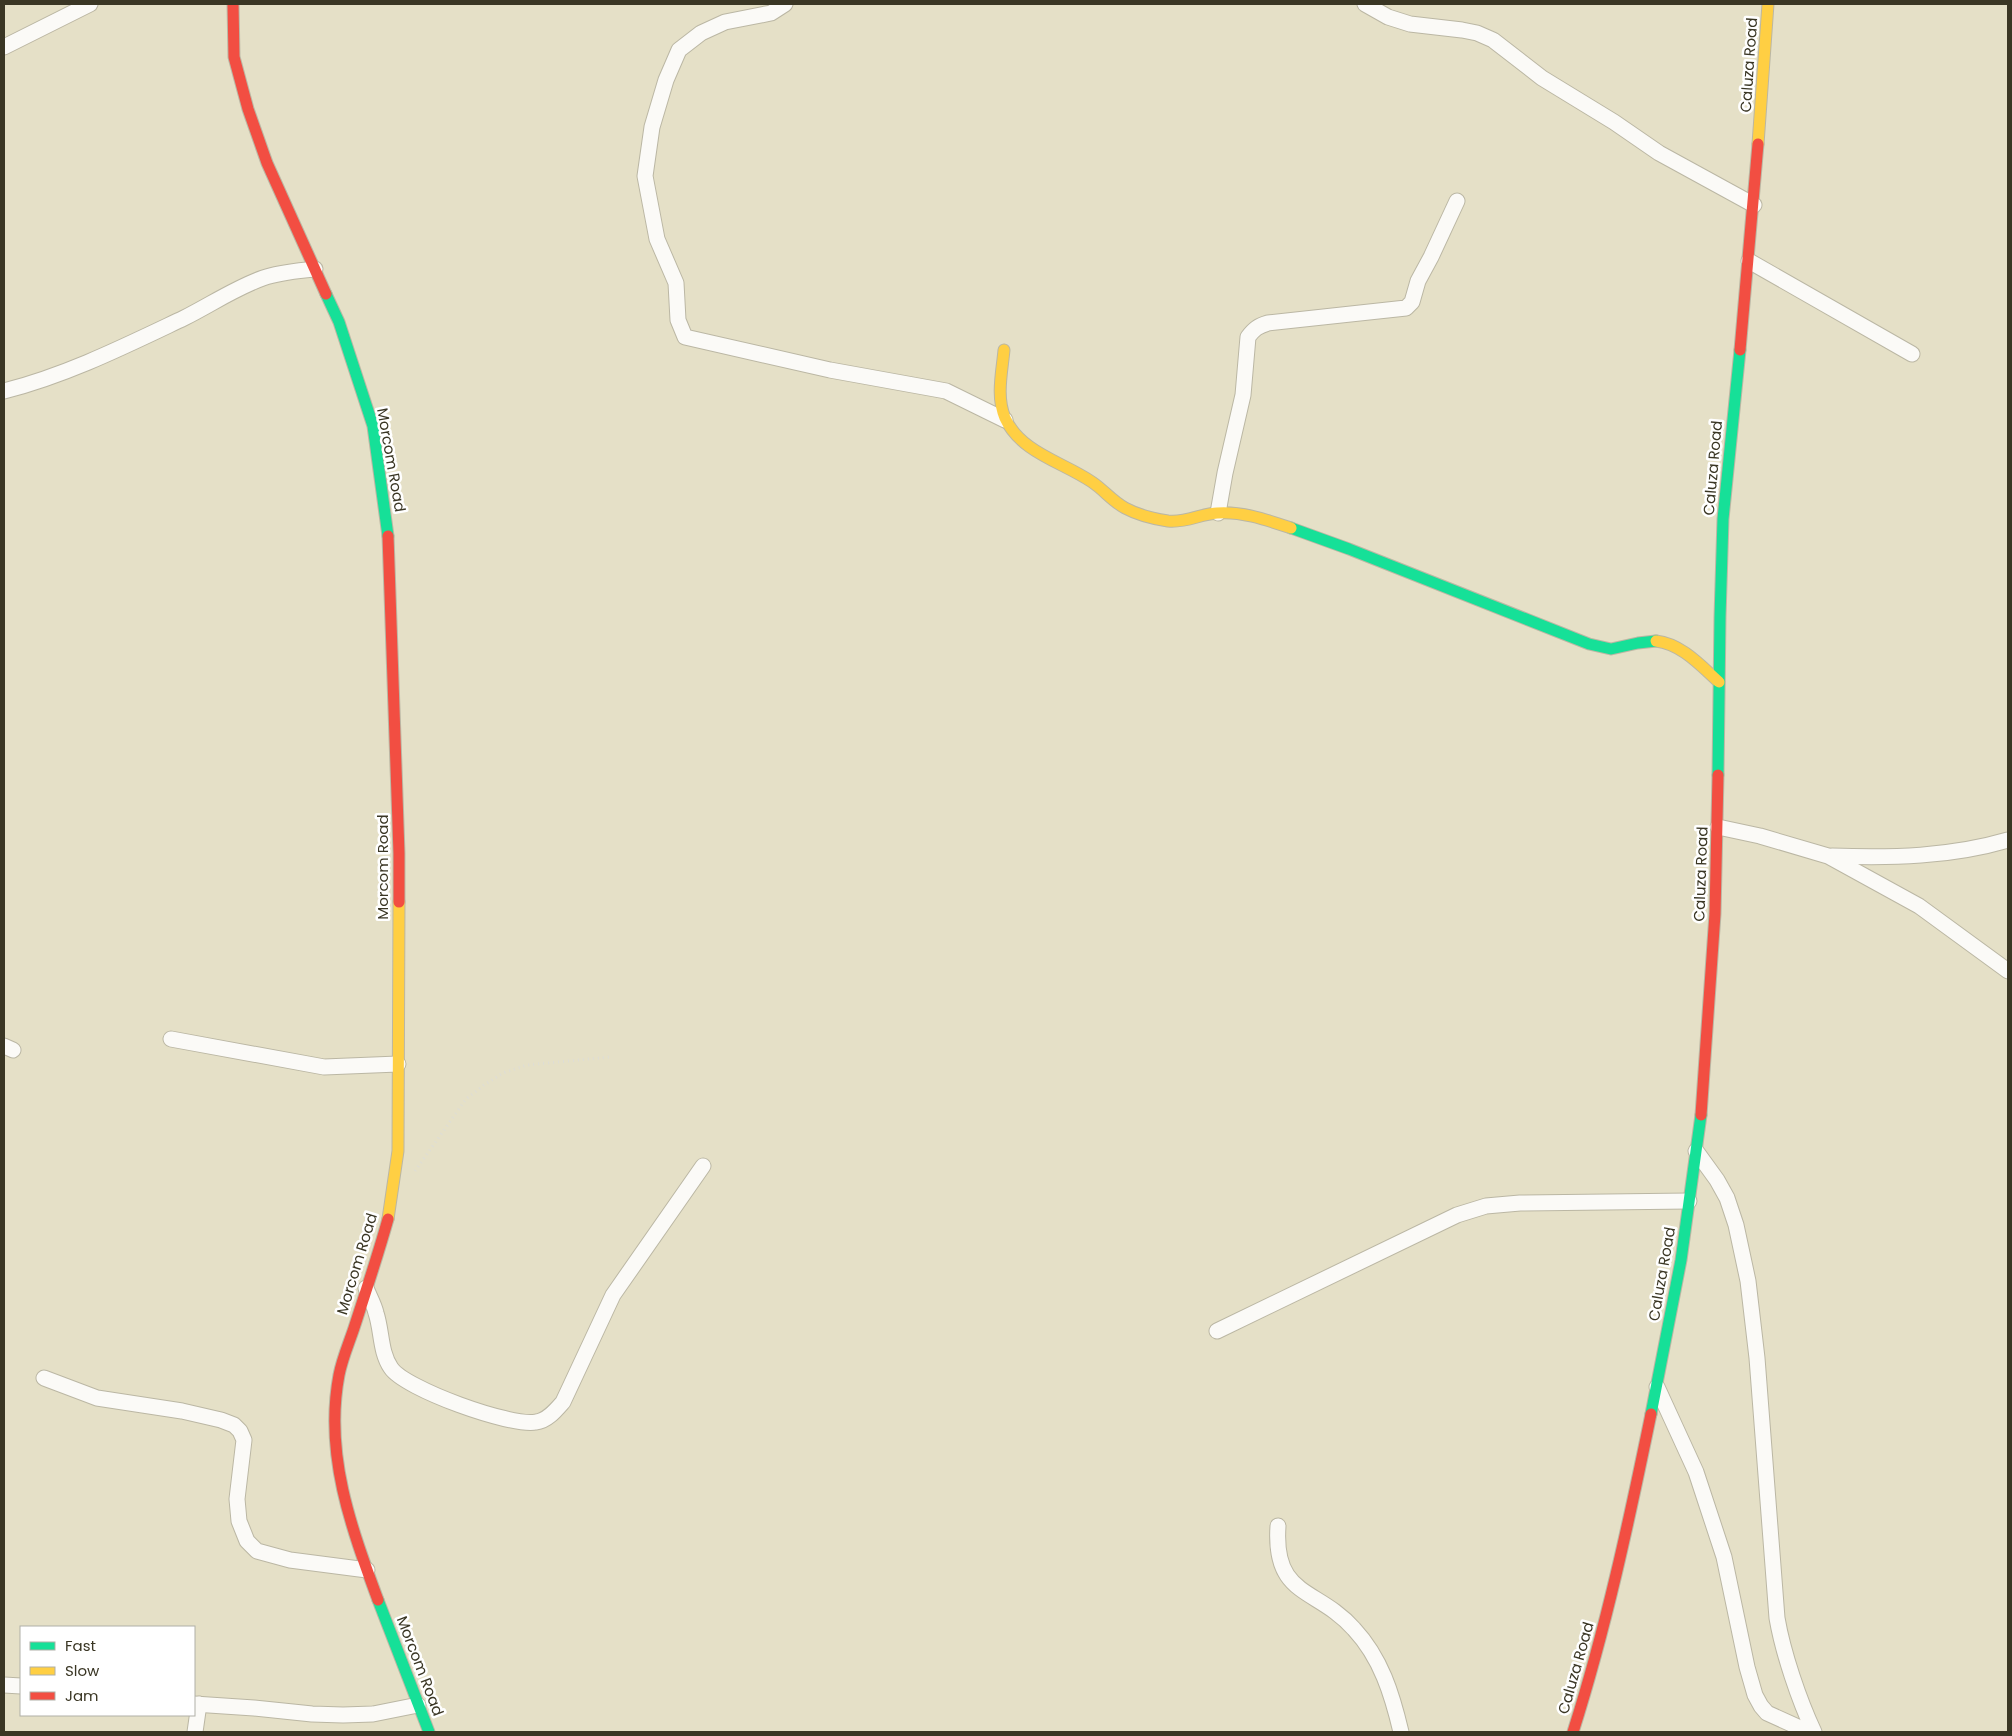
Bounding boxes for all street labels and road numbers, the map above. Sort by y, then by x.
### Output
street label: Caluza Road [1735,17,1762,113]
street label: Morcom Road [372,406,411,514]
street label: Caluza Road [1698,420,1727,516]
street label: Morcom Road [372,814,393,920]
street label: Caluza Road [1688,826,1713,922]
street label: Morcom Road [331,1210,382,1317]
street label: Caluza Road [1643,1225,1680,1323]
street label: Morcom Road [392,1613,449,1719]
street label: Caluza Road [1552,1619,1599,1716]

